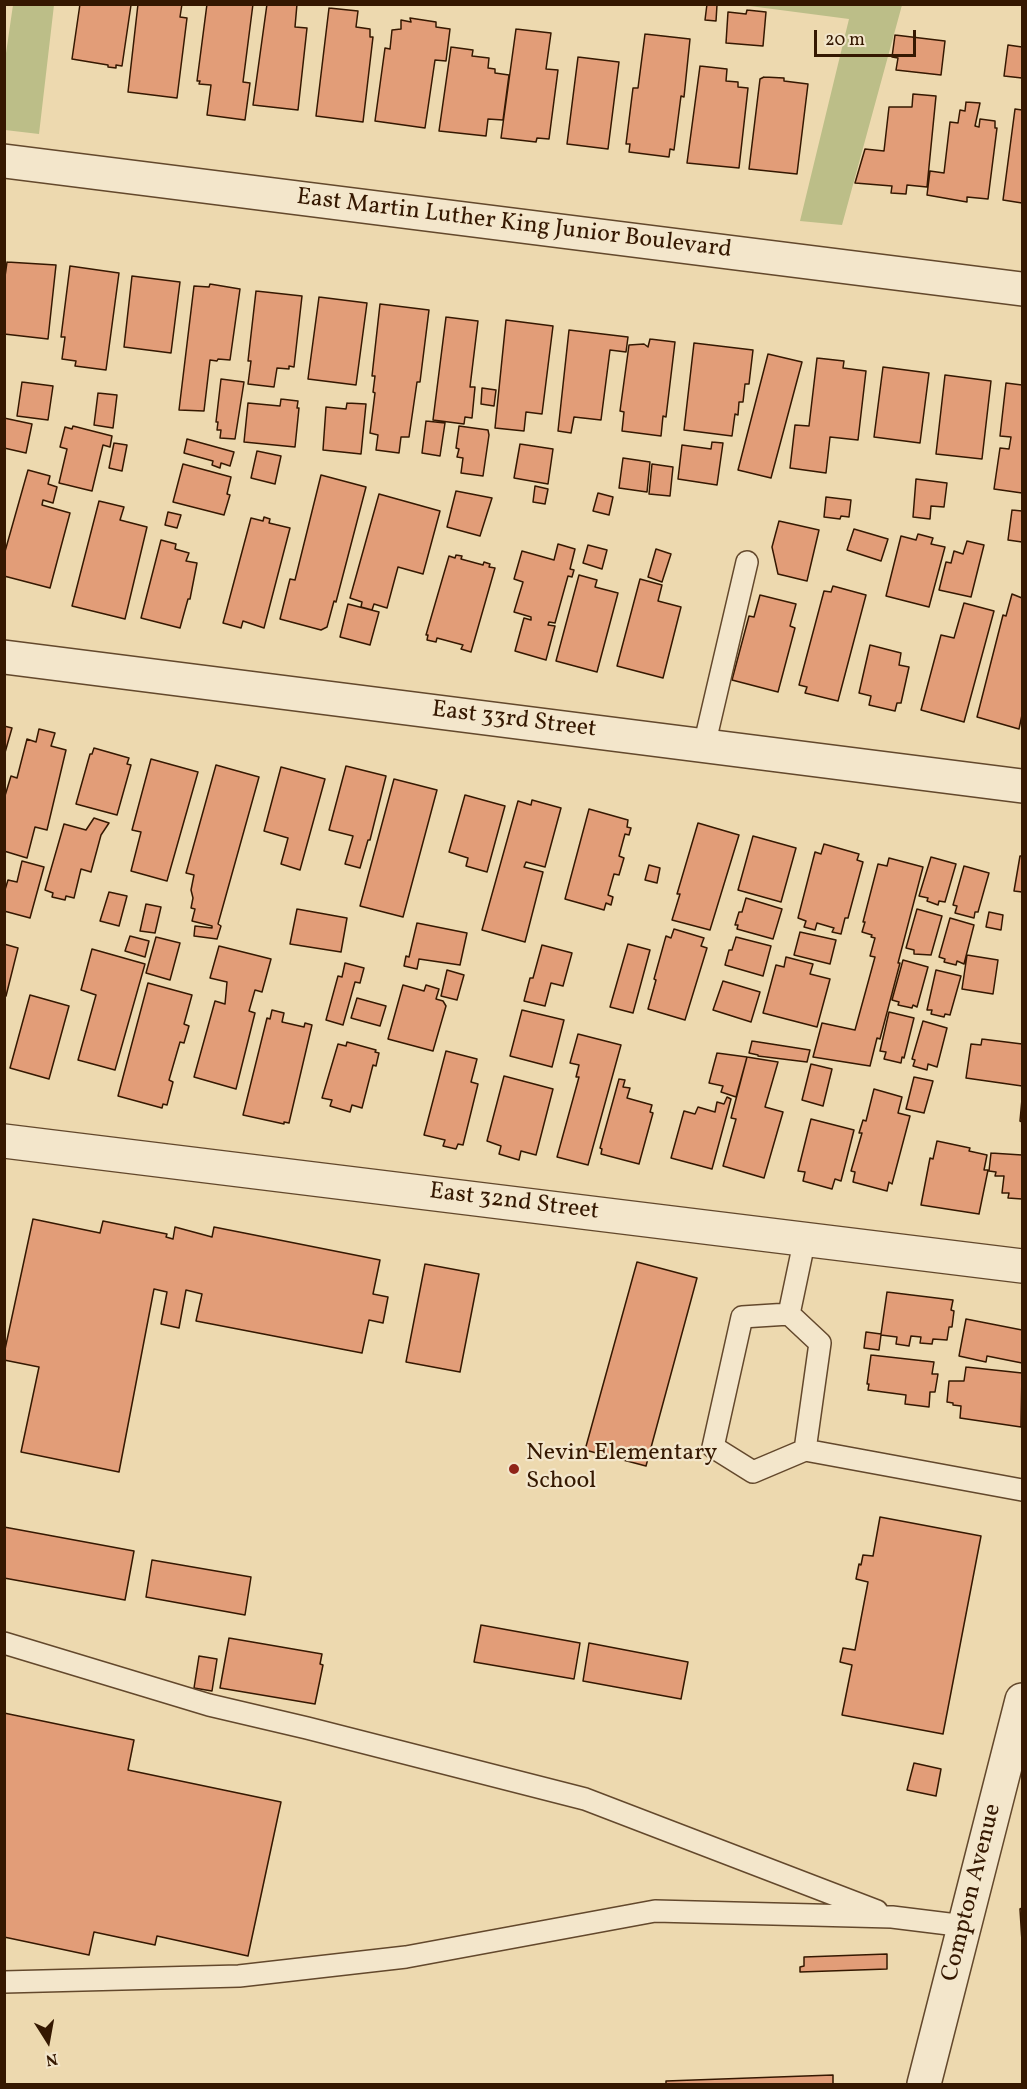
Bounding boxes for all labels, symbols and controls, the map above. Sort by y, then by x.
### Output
scale bar [817,18,919,56]
text: 20 m [825,28,865,53]
street label: East Martin Luther King Junior Boulevard [295,184,733,266]
street label: East 33rd Street [430,697,598,745]
street label: East 32nd Street [428,1178,600,1228]
place label: Nevin Elementary School [526,1441,717,1497]
marker: Nevin Elementary School [507,1462,521,1476]
street label: Compton Avenue [937,1801,1009,1985]
north arrow [18,2011,78,2071]
text: N [44,2047,59,2071]

